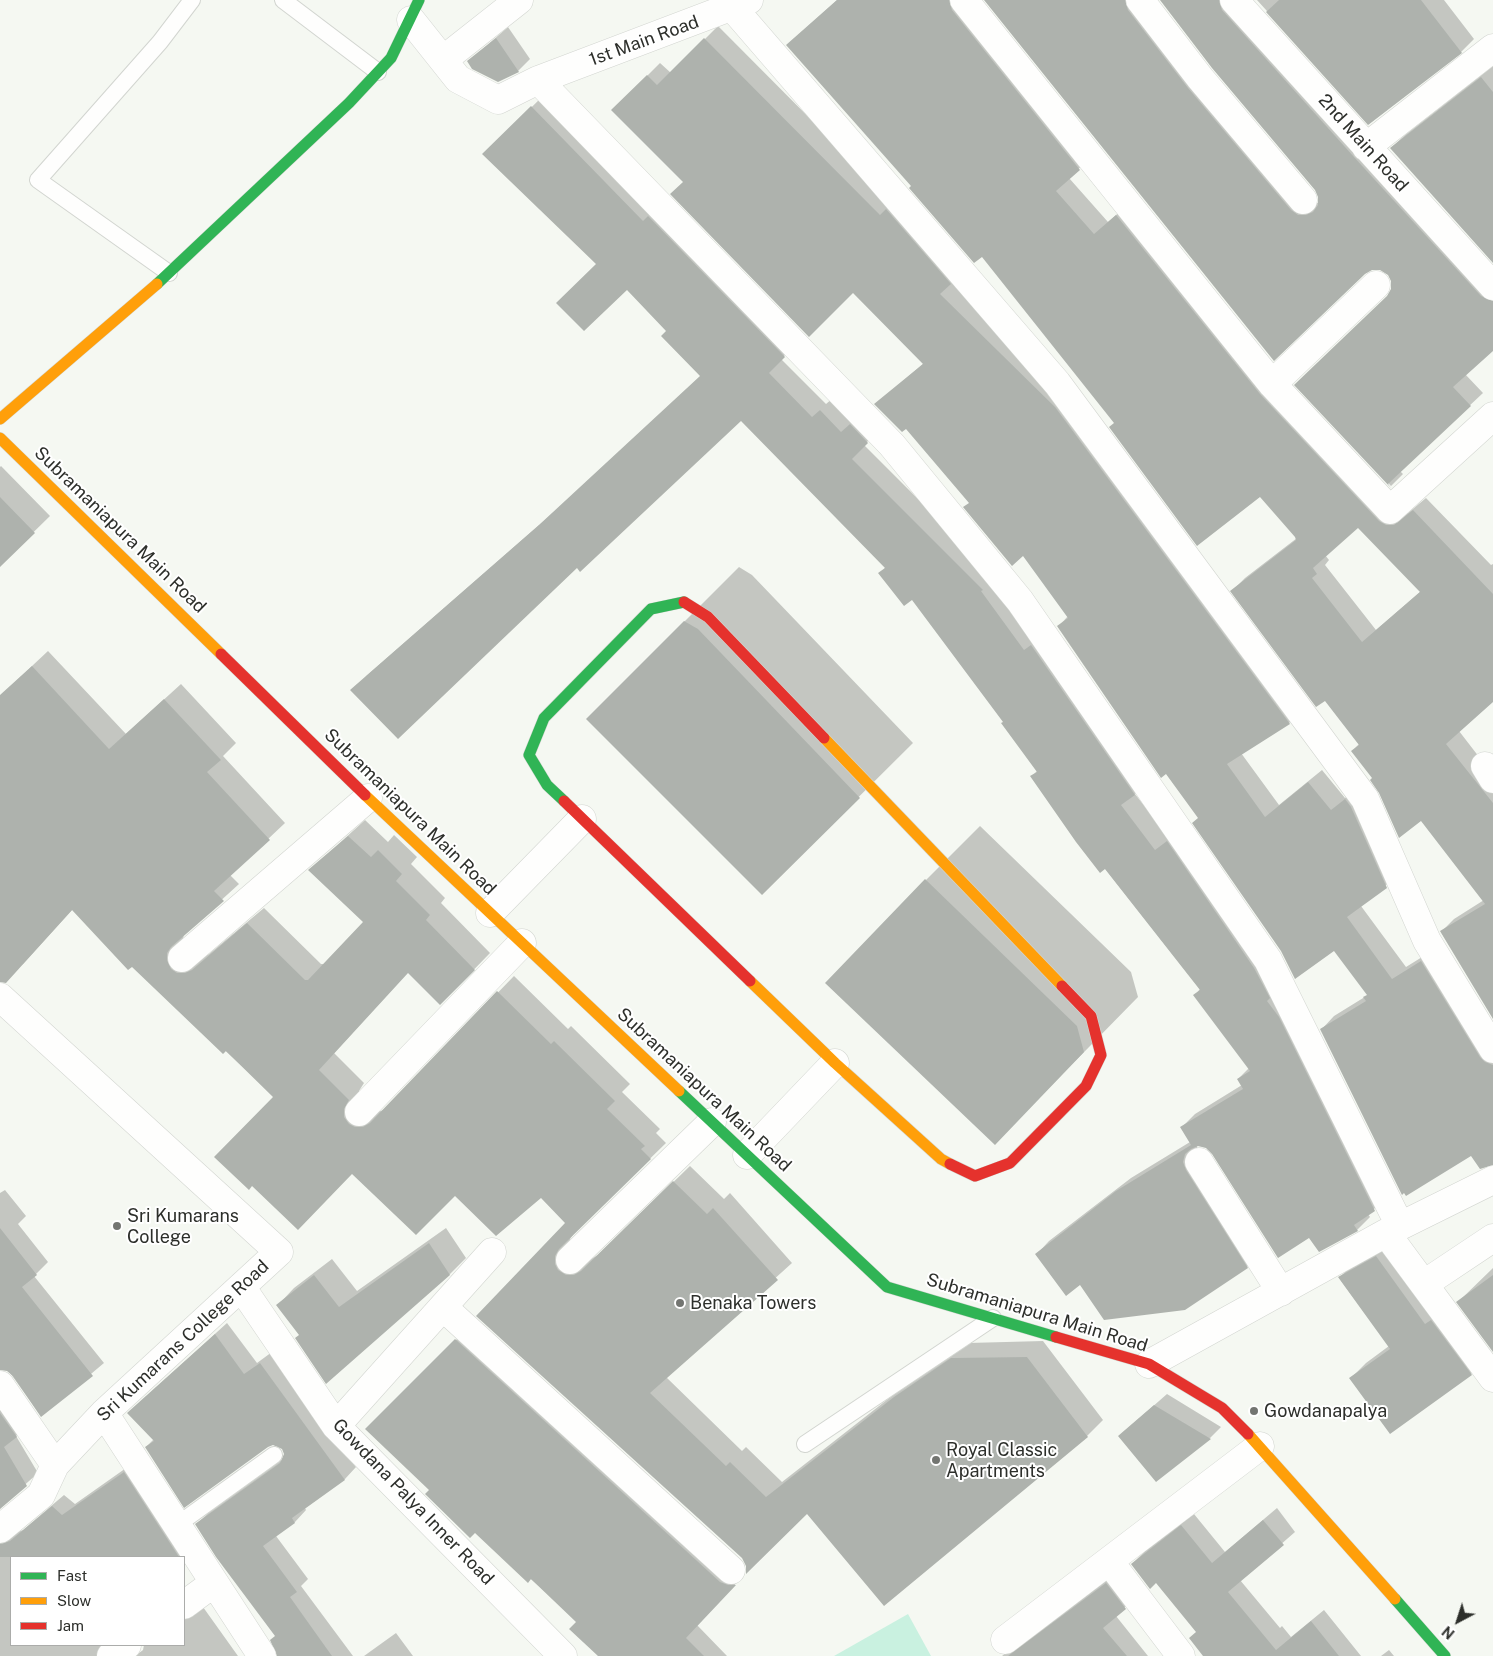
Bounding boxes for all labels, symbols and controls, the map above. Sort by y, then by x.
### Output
street label: 1st Main Road [586,11,702,71]
street label: 2nd Main Road [1313,90,1413,196]
street label: Subramaniapura Main Road [30,442,210,618]
street label: Subramaniapura Main Road [320,724,500,900]
street label: Subramaniapura Main Road [612,1004,796,1176]
place label: Sri Kumarans College [127,1205,239,1248]
marker: Sri Kumarans College [111,1220,123,1232]
street label: Sri Kumarans College Road [93,1256,273,1426]
street label: Subramaniapura Main Road [924,1269,1150,1357]
place label: Benaka Towers [690,1292,816,1314]
marker: Benaka Towers [674,1297,686,1309]
place label: Gowdanapalya [1264,1400,1387,1422]
marker: Gowdanapalya [1248,1405,1260,1417]
street label: Gowdana Palya Inner Road [328,1414,498,1590]
place label: Royal Classic Apartments [946,1439,1057,1482]
marker: Royal Classic Apartments [930,1454,942,1466]
legend [10,1556,185,1646]
text: Fast [57,1567,87,1584]
text: Slow [57,1592,91,1609]
north arrow [1433,1596,1483,1646]
text: Jam [57,1617,84,1634]
text: N [1439,1623,1458,1642]

